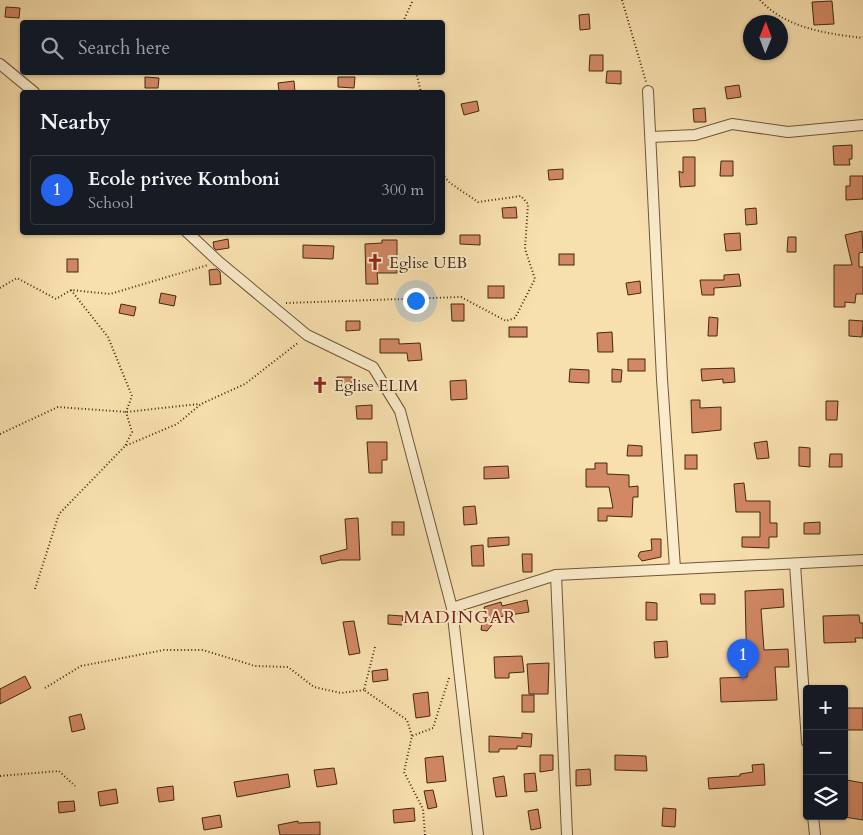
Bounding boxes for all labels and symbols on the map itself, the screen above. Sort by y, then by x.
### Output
north arrow [743,15,788,60]
church icon: Eglise UEB [365,252,385,272]
place label: Eglise UEB [389,252,467,274]
your location [403,288,429,314]
church icon: Eglise ELIM [310,375,330,395]
place label: Eglise ELIM [334,375,418,397]
district label: MADINGAR [403,605,517,630]
pin: 1 [727,639,759,680]

